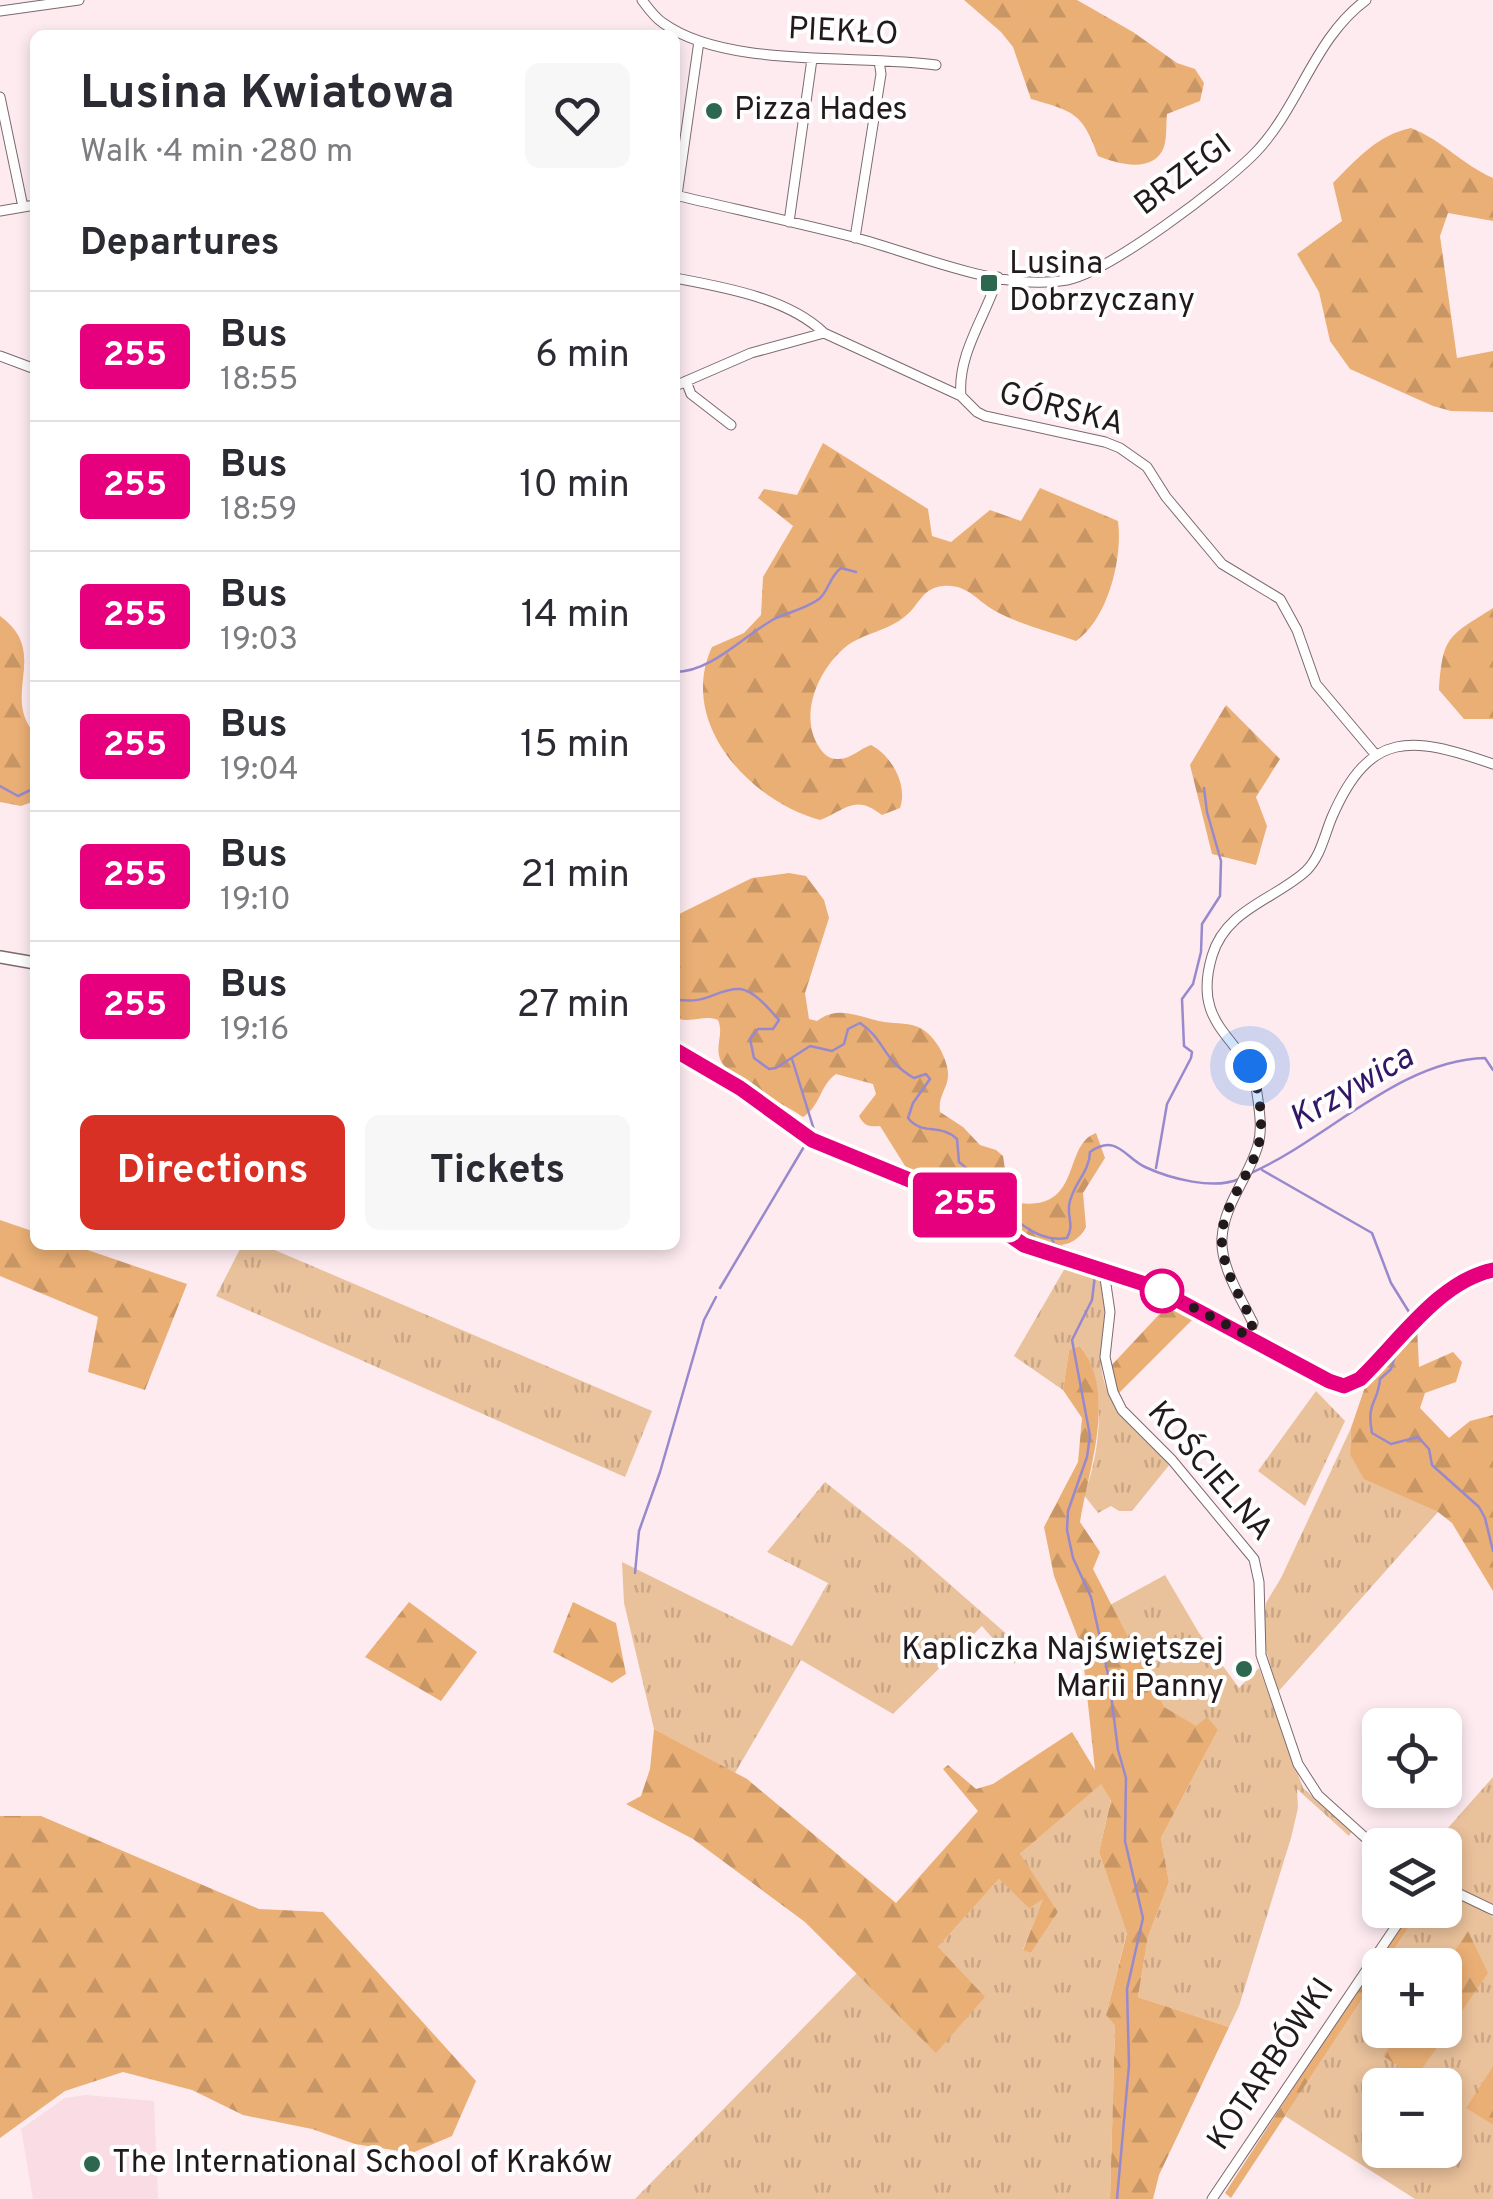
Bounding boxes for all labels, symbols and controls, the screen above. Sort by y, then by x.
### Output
street label: PIEKŁO [787,10,899,56]
button: heart [525,63,630,168]
text: Lusina Kwiatowa [80,65,455,125]
place label: Pizza Hades [734,91,908,131]
marker: Pizza Hades [703,100,725,122]
street label: BRZEGI [1127,126,1241,226]
text: Walk · 4 min · 280 m [80,133,353,173]
text: Departures [80,220,280,269]
place label: Lusina Dobrzyczany [1009,245,1195,322]
marker: Lusina Dobrzyczany [978,272,1000,294]
text: Bus [220,312,287,361]
text: 6 min [535,332,630,381]
text: 255 [103,334,167,378]
text: 18:55 [220,361,298,401]
street label: GÓRSKA [994,371,1129,446]
text: Bus [220,442,287,491]
text: 10 min [519,462,630,511]
text: 255 [103,464,167,508]
text: 18:59 [220,491,297,531]
text: Bus [220,572,287,621]
text: 14 min [521,592,630,641]
text: 255 [103,594,167,638]
text: 19:03 [220,621,298,661]
text: Bus [220,702,287,751]
text: 15 min [520,722,630,771]
text: 255 [103,724,167,768]
text: 19:04 [220,751,299,791]
text: Bus [220,832,287,881]
text: 21 min [520,852,630,901]
text: 255 [103,854,167,898]
text: 19:10 [220,881,291,921]
text: Bus [220,962,287,1011]
text: 27 min [517,982,630,1031]
text: 255 [103,984,167,1028]
text: 19:16 [220,1011,289,1051]
water label: Krzywica [1282,1036,1422,1142]
your location [1225,1041,1275,1091]
button: Directions [80,1115,345,1230]
button: Tickets [365,1115,630,1230]
line badge: 255 [908,1172,1022,1238]
text: 255 [933,1183,997,1227]
unlabelled marker [1141,1270,1183,1312]
street label: KOŚCIELNA [1137,1392,1283,1550]
place label: Kapliczka Najświętszej Marii Panny [901,1631,1224,1708]
marker: Kapliczka Najświętszej Marii Panny [1233,1658,1255,1680]
map controls [1362,1708,1462,2168]
button: locate [1362,1708,1462,1808]
button: layers [1362,1828,1462,1928]
button: + [1362,1948,1462,2048]
street label: KOTARBÓWKI [1197,1970,1344,2159]
button: − [1362,2068,1462,2168]
place label: The International School of Kraków [112,2144,612,2184]
marker: The International School of Kraków [81,2153,103,2175]

